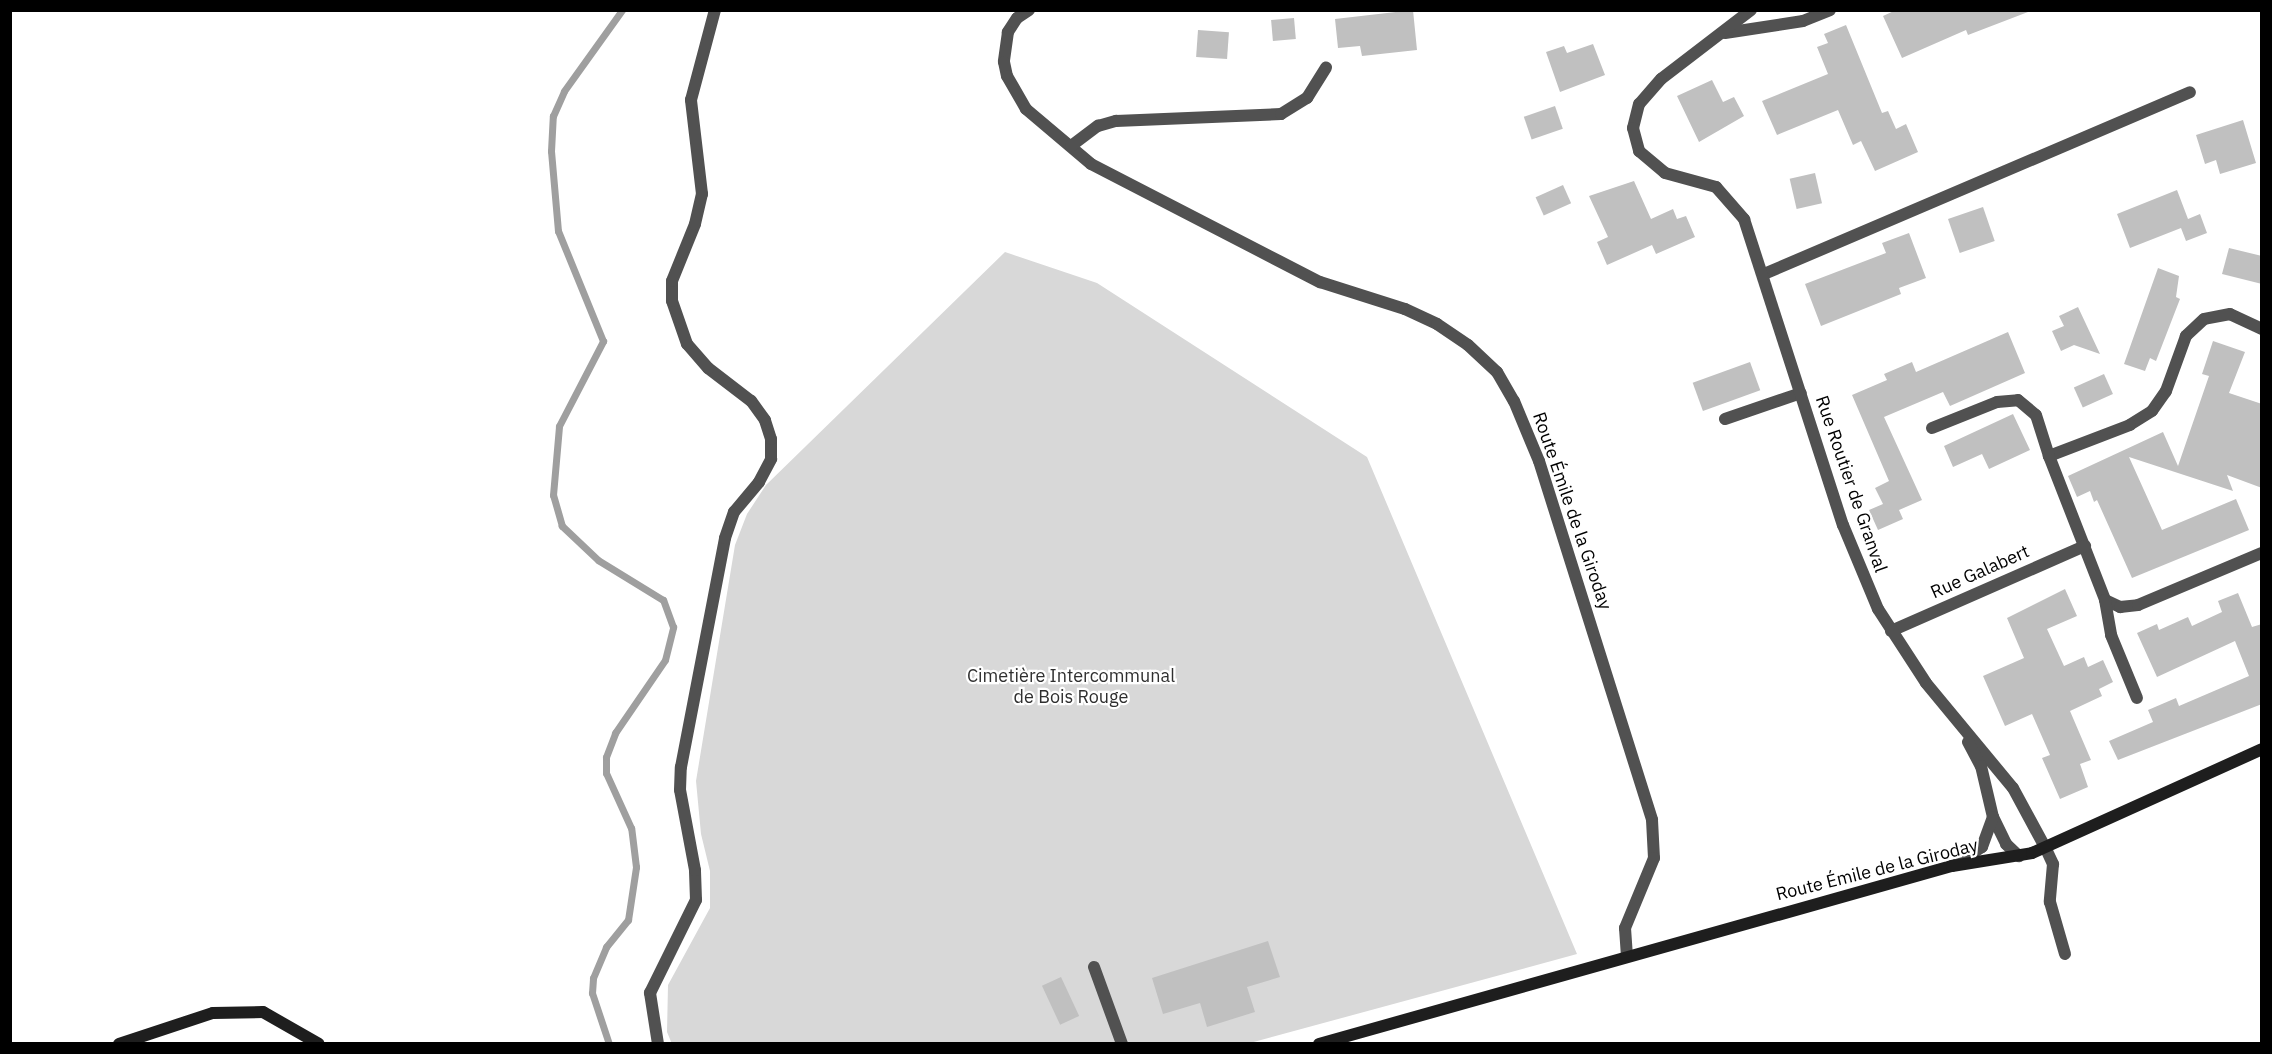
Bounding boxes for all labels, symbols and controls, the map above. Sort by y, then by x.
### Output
street label: Rue Routier de Granval [1811,393,1891,575]
street label: Route Émile de la Giroday [1528,409,1616,613]
street label: Rue Galabert [1927,541,2033,603]
park label: Cimetière Intercommunal de Bois Rouge [967,666,1175,708]
street label: Route Émile de la Giroday [1774,834,1980,906]

